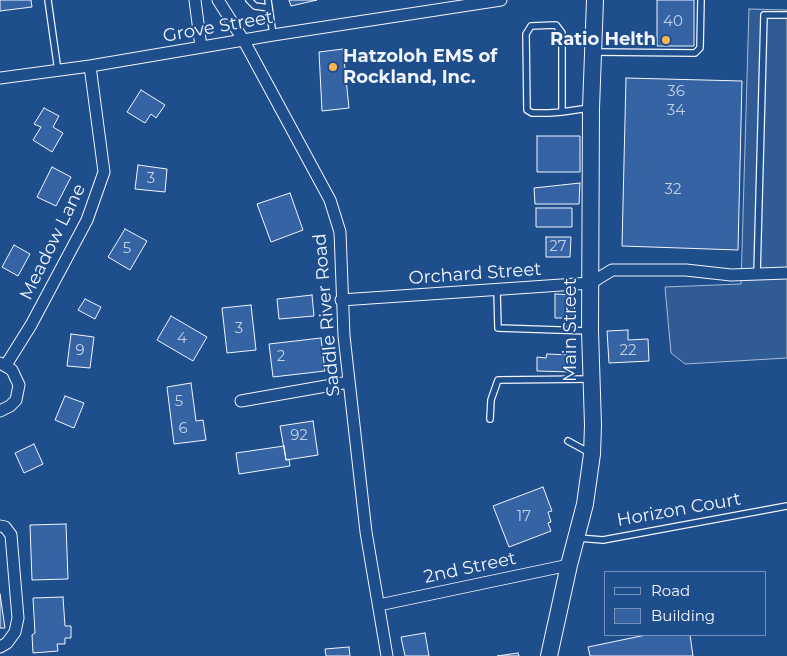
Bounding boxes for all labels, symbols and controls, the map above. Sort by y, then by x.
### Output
street label: Grove Street [161,7,275,47]
house number: 40 [663,13,683,31]
place label: Ratio Helth [550,29,656,51]
marker: Ratio Helth [660,34,672,46]
place label: Hatzoloh EMS of Rockland, Inc. [343,46,497,88]
marker: Hatzoloh EMS of Rockland, Inc. [327,61,339,73]
house number: 36 [667,83,685,101]
house number: 34 [667,102,685,120]
house number: 3 [147,170,155,188]
street label: Meadow Lane [16,180,90,304]
house number: 32 [665,181,681,199]
street label: Saddle River Road [309,233,345,397]
house number: 27 [549,238,567,256]
house number: 5 [123,240,131,258]
street label: Orchard Street [408,259,542,289]
street label: Main Street [560,278,582,382]
house number: 3 [235,320,243,338]
house number: 4 [177,330,187,348]
house number: 9 [75,342,85,360]
house number: 22 [619,342,637,360]
house number: 2 [277,348,285,366]
house number: 5 [175,393,183,411]
house number: 6 [178,420,188,438]
house number: 92 [290,427,308,445]
street label: Horizon Court [615,488,743,532]
house number: 17 [517,508,531,526]
street label: 2nd Street [422,548,518,588]
legend [604,571,767,636]
text: Road [651,581,690,600]
text: Building [651,606,715,625]

